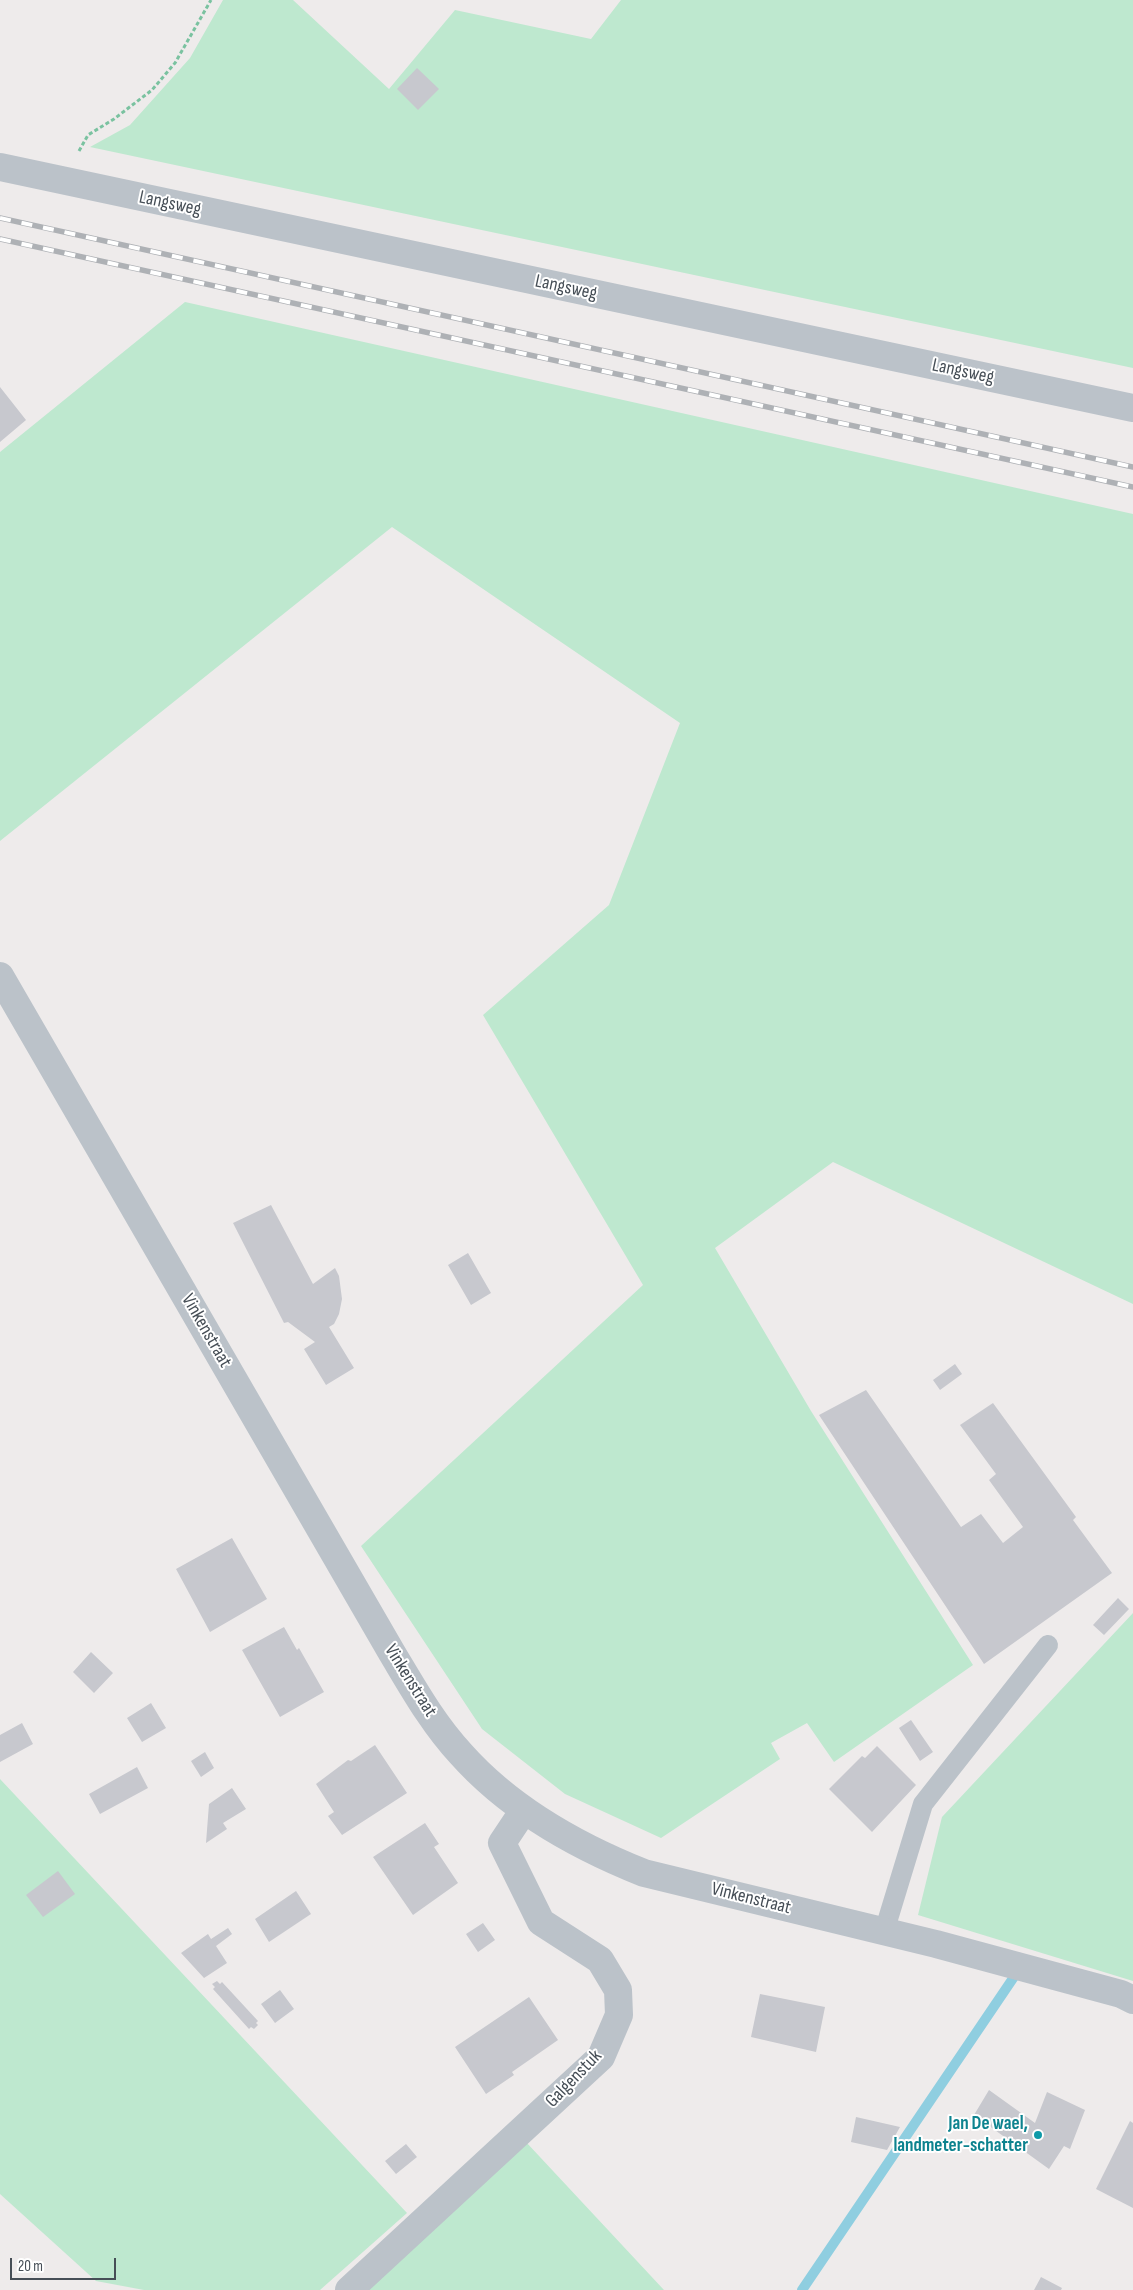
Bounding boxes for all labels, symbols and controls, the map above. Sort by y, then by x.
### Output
street label: Langsweg [137,186,203,222]
street label: Langsweg [533,270,599,306]
street label: Langsweg [930,354,996,390]
street label: Vinkenstraat [176,1290,236,1372]
street label: Vinkenstraat [379,1641,441,1721]
street label: Vinkenstraat [709,1878,793,1920]
street label: Galgenstuk [541,2045,607,2113]
place label: Jan De wael, landmeter-schatter [893,2113,1028,2157]
marker: Jan De wael, landmeter-schatter [1032,2129,1044,2141]
scale bar [12,2248,119,2280]
text: 20 m [18,2257,43,2276]

